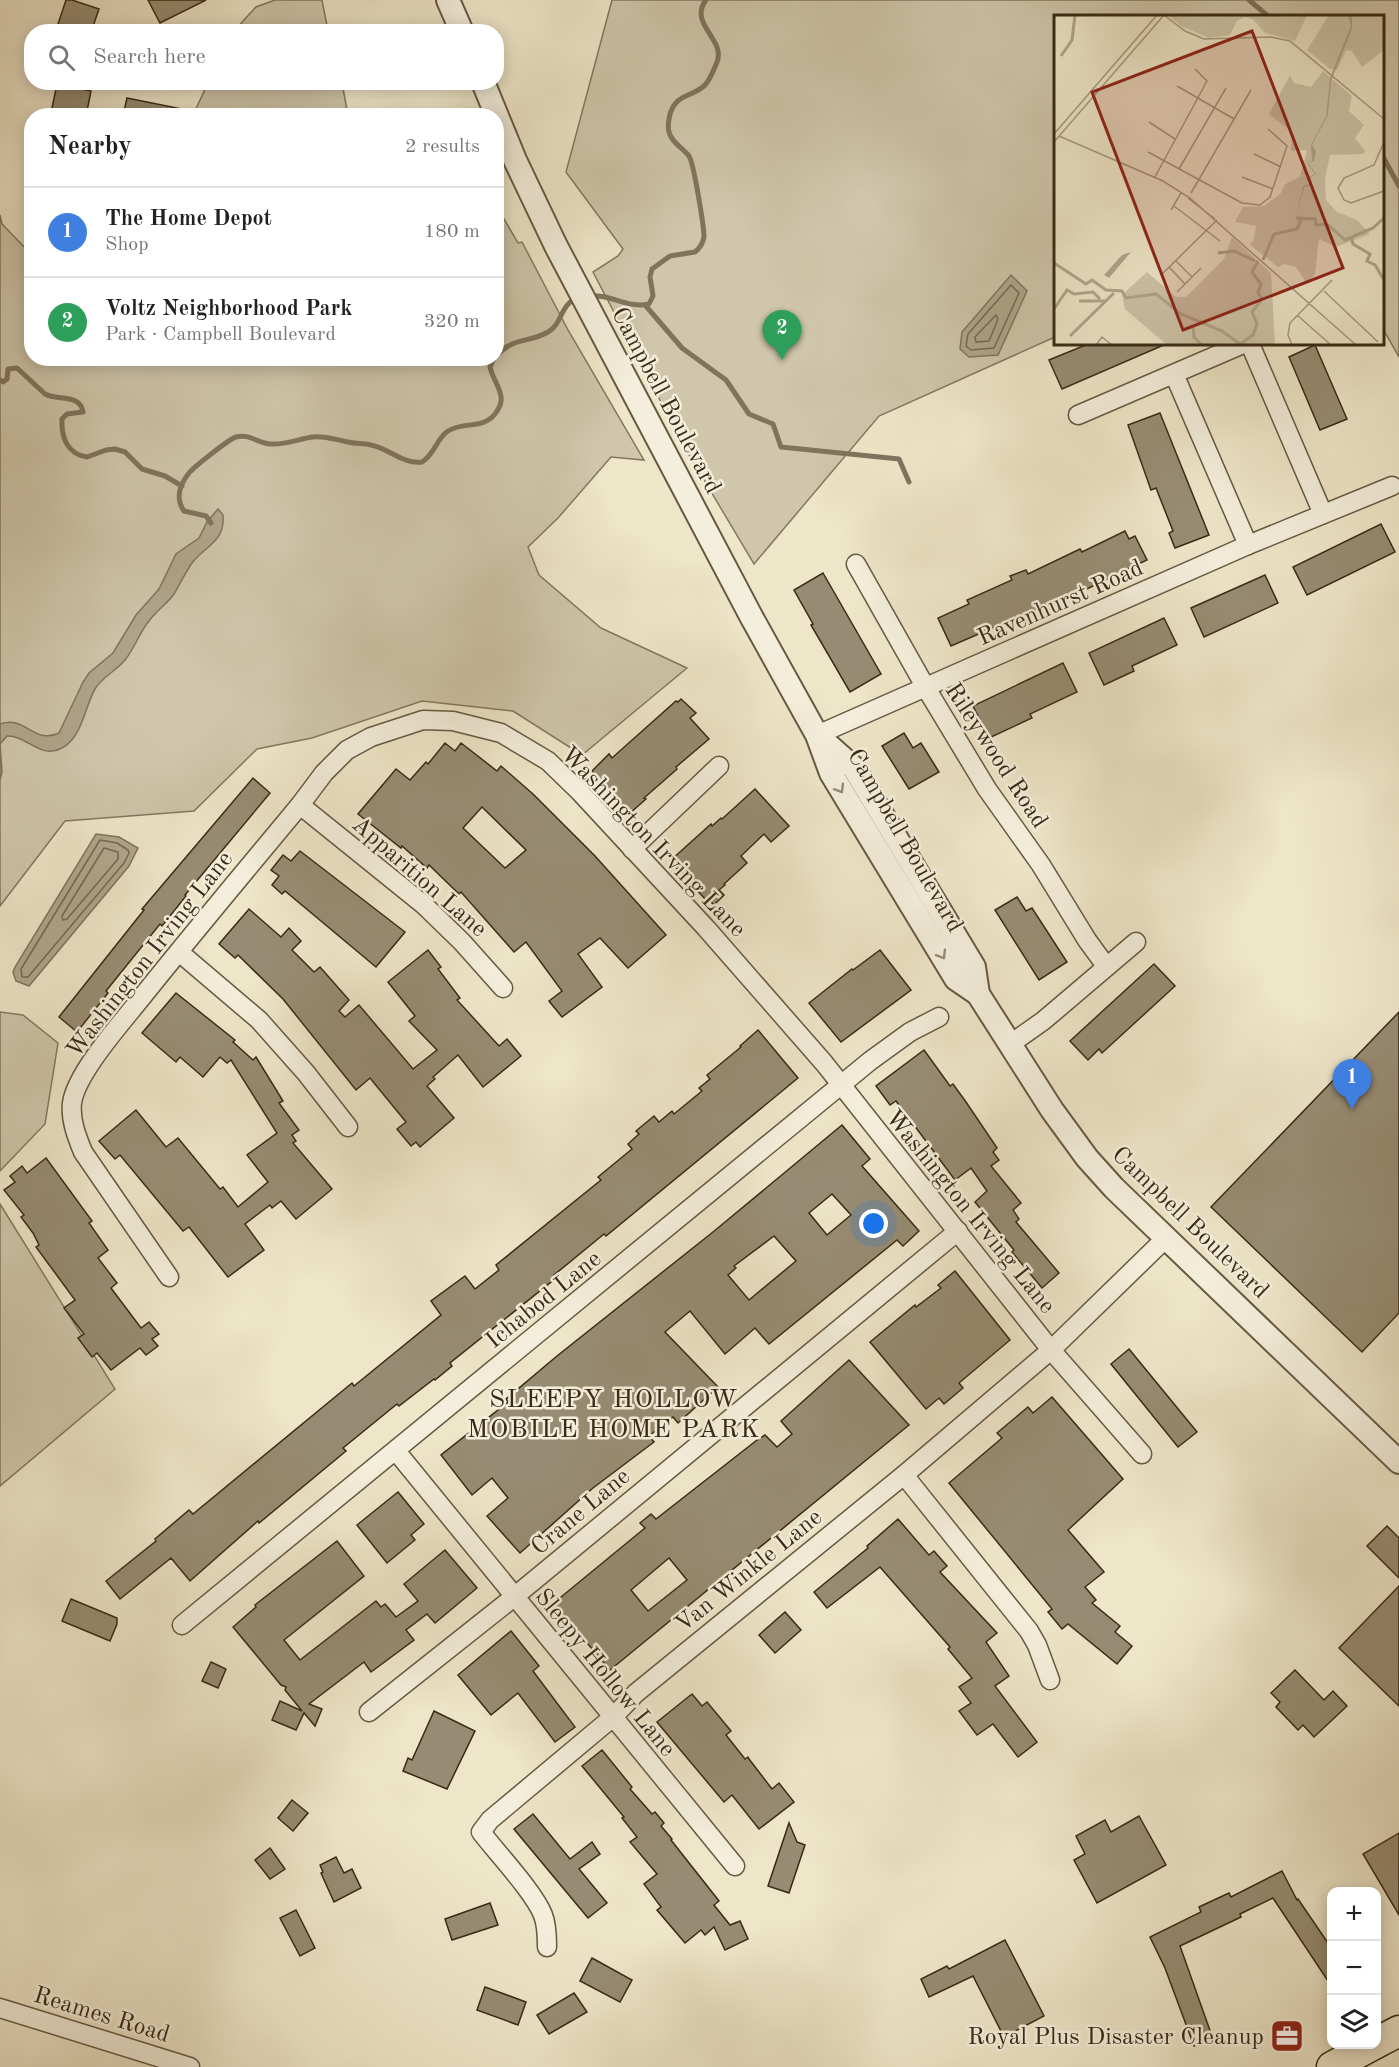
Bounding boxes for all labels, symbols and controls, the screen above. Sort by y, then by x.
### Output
inset map [1054,15,1384,345]
search box [24,24,504,90]
icon: search [45,41,78,74]
text: Search here [93,46,206,68]
text: Nearby [48,134,132,160]
text: 2 results [405,137,480,157]
text: The Home Depot [105,208,272,230]
text: 1 [62,222,73,242]
text: 180 m [424,222,480,242]
text: Shop [105,235,149,255]
text: Voltz Neighborhood Park [105,298,353,320]
street label: Campbell Boulevard [606,304,725,498]
pin: 2 [762,310,802,360]
text: 2 [62,312,73,332]
text: 320 m [424,312,480,332]
text: Park · Campbell Boulevard [105,325,336,345]
street label: Ravenhurst Road [974,557,1147,651]
street label: Rileywood Road [940,679,1051,833]
street label: Washington Irving Lane [556,743,750,942]
street label: Campbell Boulevard [842,745,967,937]
one-way arrow [833,783,845,793]
street label: Apparition Lane [347,813,491,942]
street label: Washington Irving Lane [63,848,238,1063]
one-way arrow [934,949,946,959]
pin: 1 [1332,1060,1372,1109]
street label: Washington Irving Lane [880,1106,1059,1319]
street label: Campbell Boulevard [1107,1143,1273,1304]
your location [859,1209,888,1238]
street label: Ichabod Lane [482,1247,606,1354]
district label: SLEEPY HOLLOW MOBILE HOME PARK [467,1387,761,1443]
street label: Crane Lane [527,1465,635,1560]
street label: Van Winkle Lane [671,1505,827,1638]
street label: Sleepy Hollow Lane [530,1585,679,1762]
map controls [1327,1887,1381,2049]
button: + [1327,1887,1381,1941]
button: − [1327,1941,1381,1995]
street label: Reames Road [31,1984,172,2048]
button: layers [1327,1995,1381,2049]
office icon: Royal Plus Disaster Cleanup [1269,2018,1305,2054]
place label: Royal Plus Disaster Cleanup [968,2026,1264,2050]

